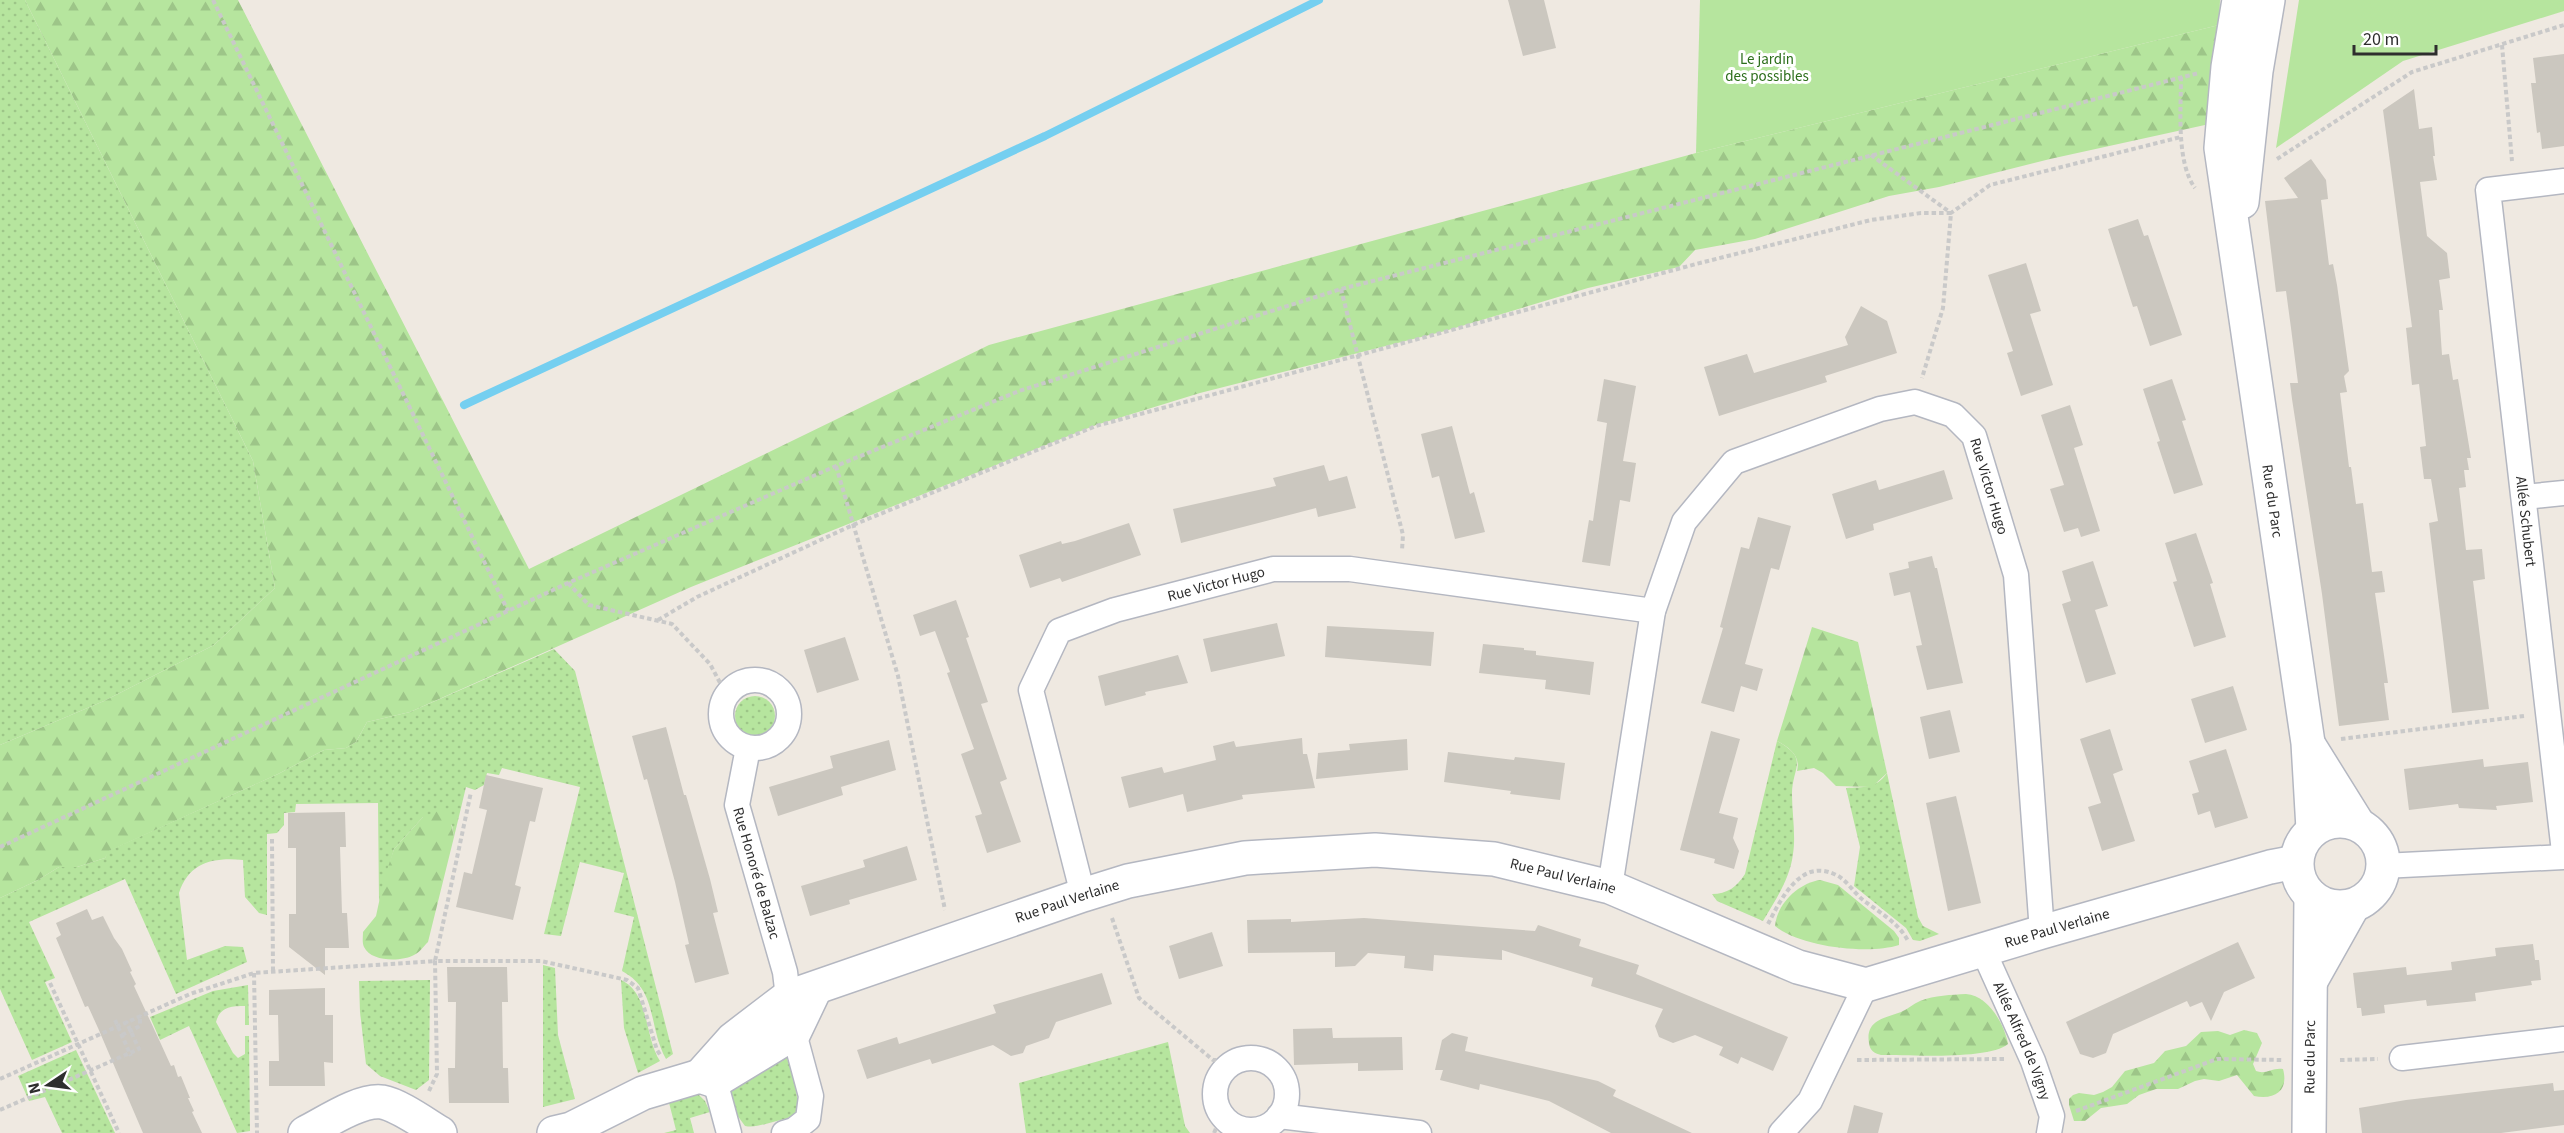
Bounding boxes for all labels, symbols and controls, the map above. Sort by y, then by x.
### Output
scale bar [2354,18,2436,56]
text: 20 m [2363,27,2399,52]
park label: Le jardin des possibles [1725,49,1809,87]
street label: Rue Victor Hugo [1965,435,2014,537]
street label: Rue du Parc [2257,463,2288,539]
street label: Allée Schubert [2510,475,2542,568]
street label: Rue Victor Hugo [1165,561,1267,607]
street label: Rue Honoré de Balzac [728,805,786,942]
street label: Rue Paul Verlaine [1508,853,1620,899]
street label: Rue Paul Verlaine [1012,874,1122,928]
street label: Rue Paul Verlaine [2002,903,2112,953]
street label: Allée Alfred de Vigny [1988,978,2056,1103]
street label: Rue du Parc [2299,1020,2320,1094]
north arrow [18,1055,78,1115]
text: N [22,1080,46,1096]

